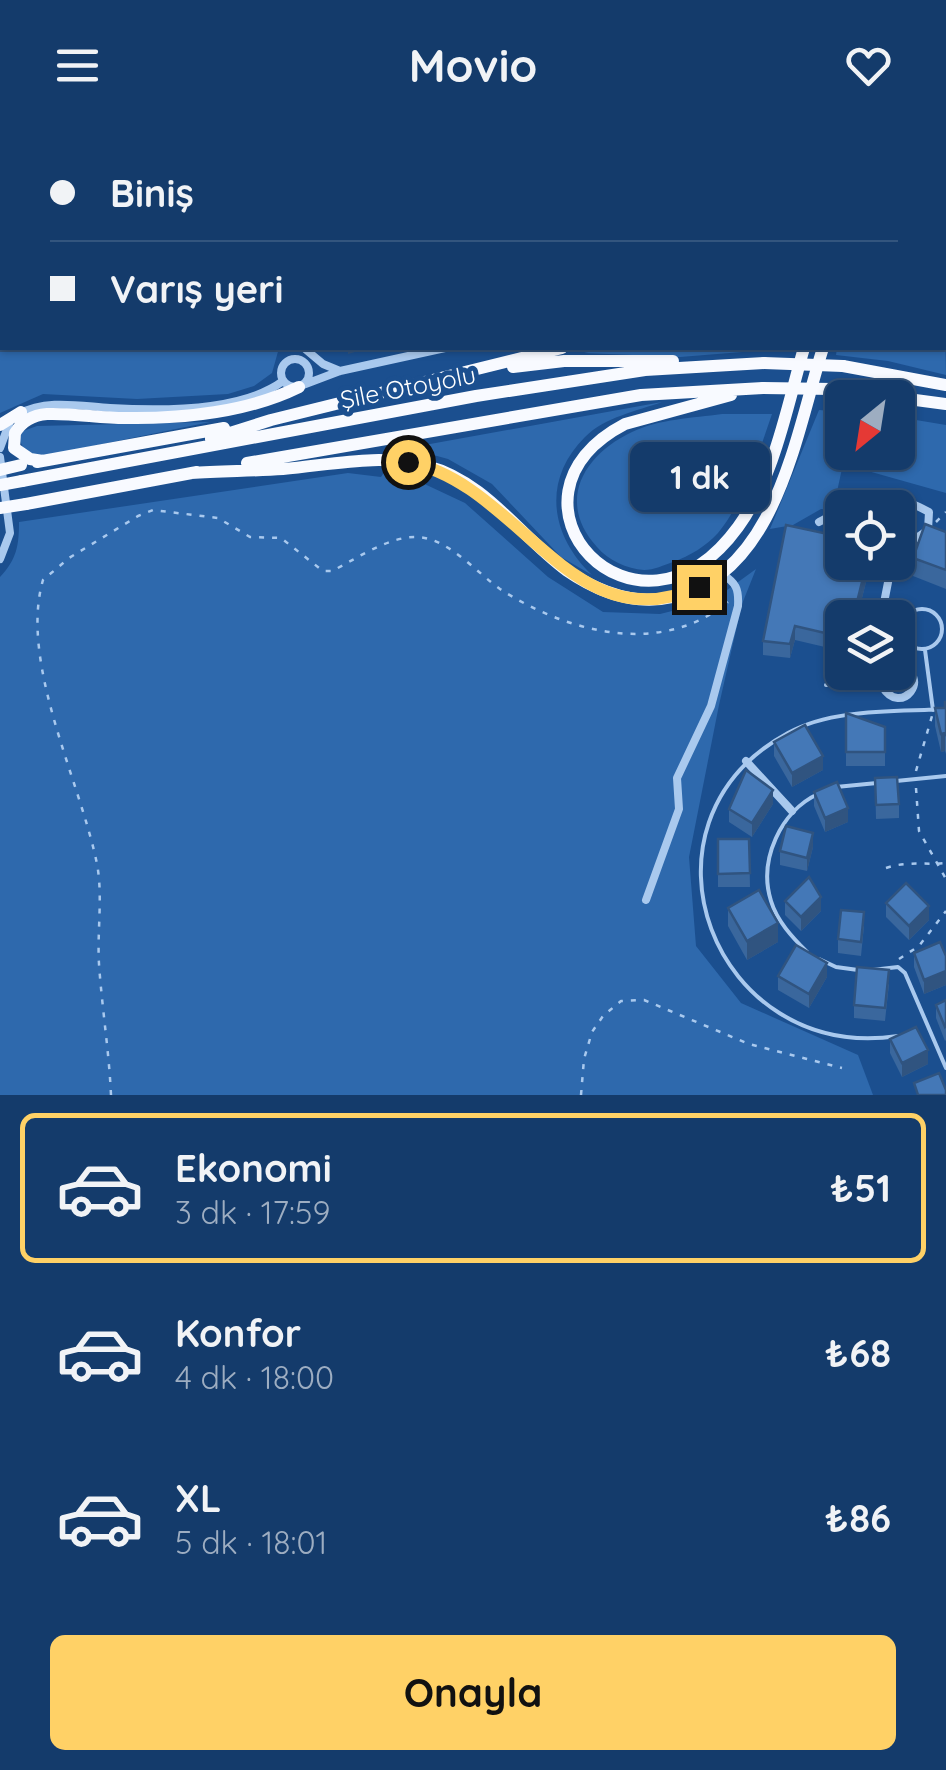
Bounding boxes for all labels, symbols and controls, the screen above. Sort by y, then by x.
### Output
text: Movio [409,37,537,93]
icon: menu [50,38,105,93]
icon: heart [841,38,896,93]
text: Biniş [110,169,194,217]
text: Varış yeri [110,265,284,313]
street label: Şile Otoyolu [337,358,478,415]
north arrow [825,380,915,470]
map controls [825,380,915,690]
route start [386,440,431,485]
callout: 1 dk [629,442,769,512]
text: 1 dk [670,457,730,497]
button: locate [825,490,915,580]
route end [677,565,722,610]
button: layers [825,600,915,690]
icon: car [55,1143,145,1233]
text: Ekonomi [175,1144,332,1192]
text: ₺51 [830,1164,891,1212]
text: 3 dk · 17:59 [175,1192,330,1232]
icon: car [55,1308,145,1398]
text: Konfor [175,1309,301,1357]
text: ₺68 [825,1329,891,1377]
text: 4 dk · 18:00 [175,1357,334,1397]
icon: car [55,1473,145,1563]
text: XL [175,1474,221,1522]
text: ₺86 [825,1494,891,1542]
text: 5 dk · 18:01 [175,1522,327,1562]
button: Onayla [50,1635,896,1750]

